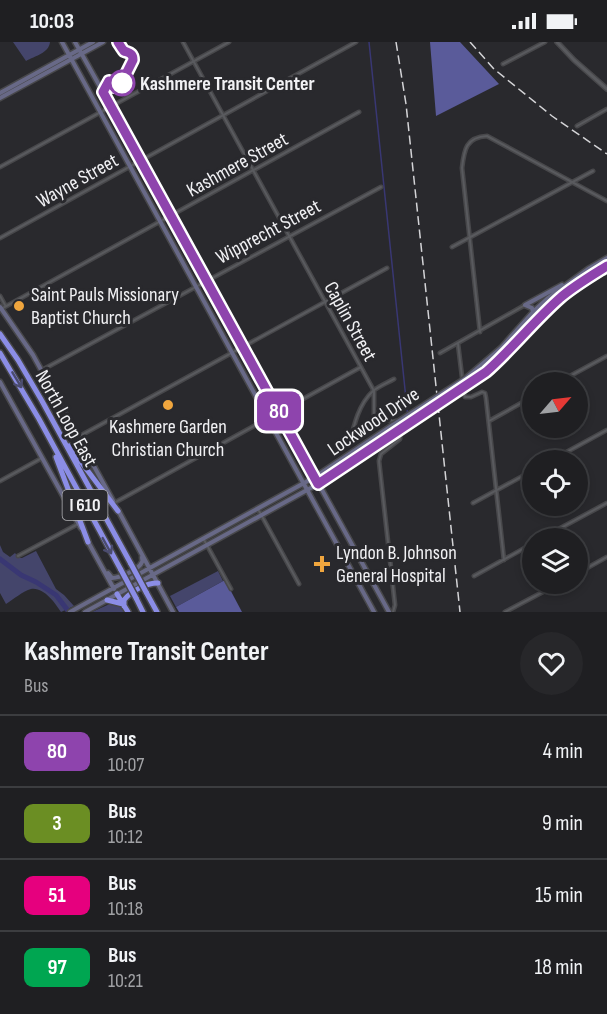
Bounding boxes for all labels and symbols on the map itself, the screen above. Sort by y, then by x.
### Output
marker: Kashmere Transit Center [109,70,135,96]
place label: Kashmere Transit Center [140,72,315,96]
street label: Kashmere Street [183,127,292,203]
street label: Wayne Street [32,149,123,213]
street label: Wipprecht Street [212,194,325,269]
street label: Caplin Street [319,278,382,365]
place label: Saint Pauls Missionary Baptist Church [31,283,179,330]
marker: Saint Pauls Missionary Baptist Church [12,299,26,313]
street label: North Loop East [30,366,102,471]
one-way arrow [12,371,24,388]
north arrow [522,372,588,438]
street label: Lockwood Drive [323,382,424,461]
line badge: 80 [252,392,306,430]
marker: Kashmere Garden Christian Church [161,398,175,412]
place label: Kashmere Garden Christian Church [109,415,227,462]
road number: I 610 [62,490,107,520]
one-way arrow [101,537,113,554]
place label: Lyndon B. Johnson General Hospital [336,541,457,588]
marker: Lyndon B. Johnson General Hospital [313,555,331,573]

